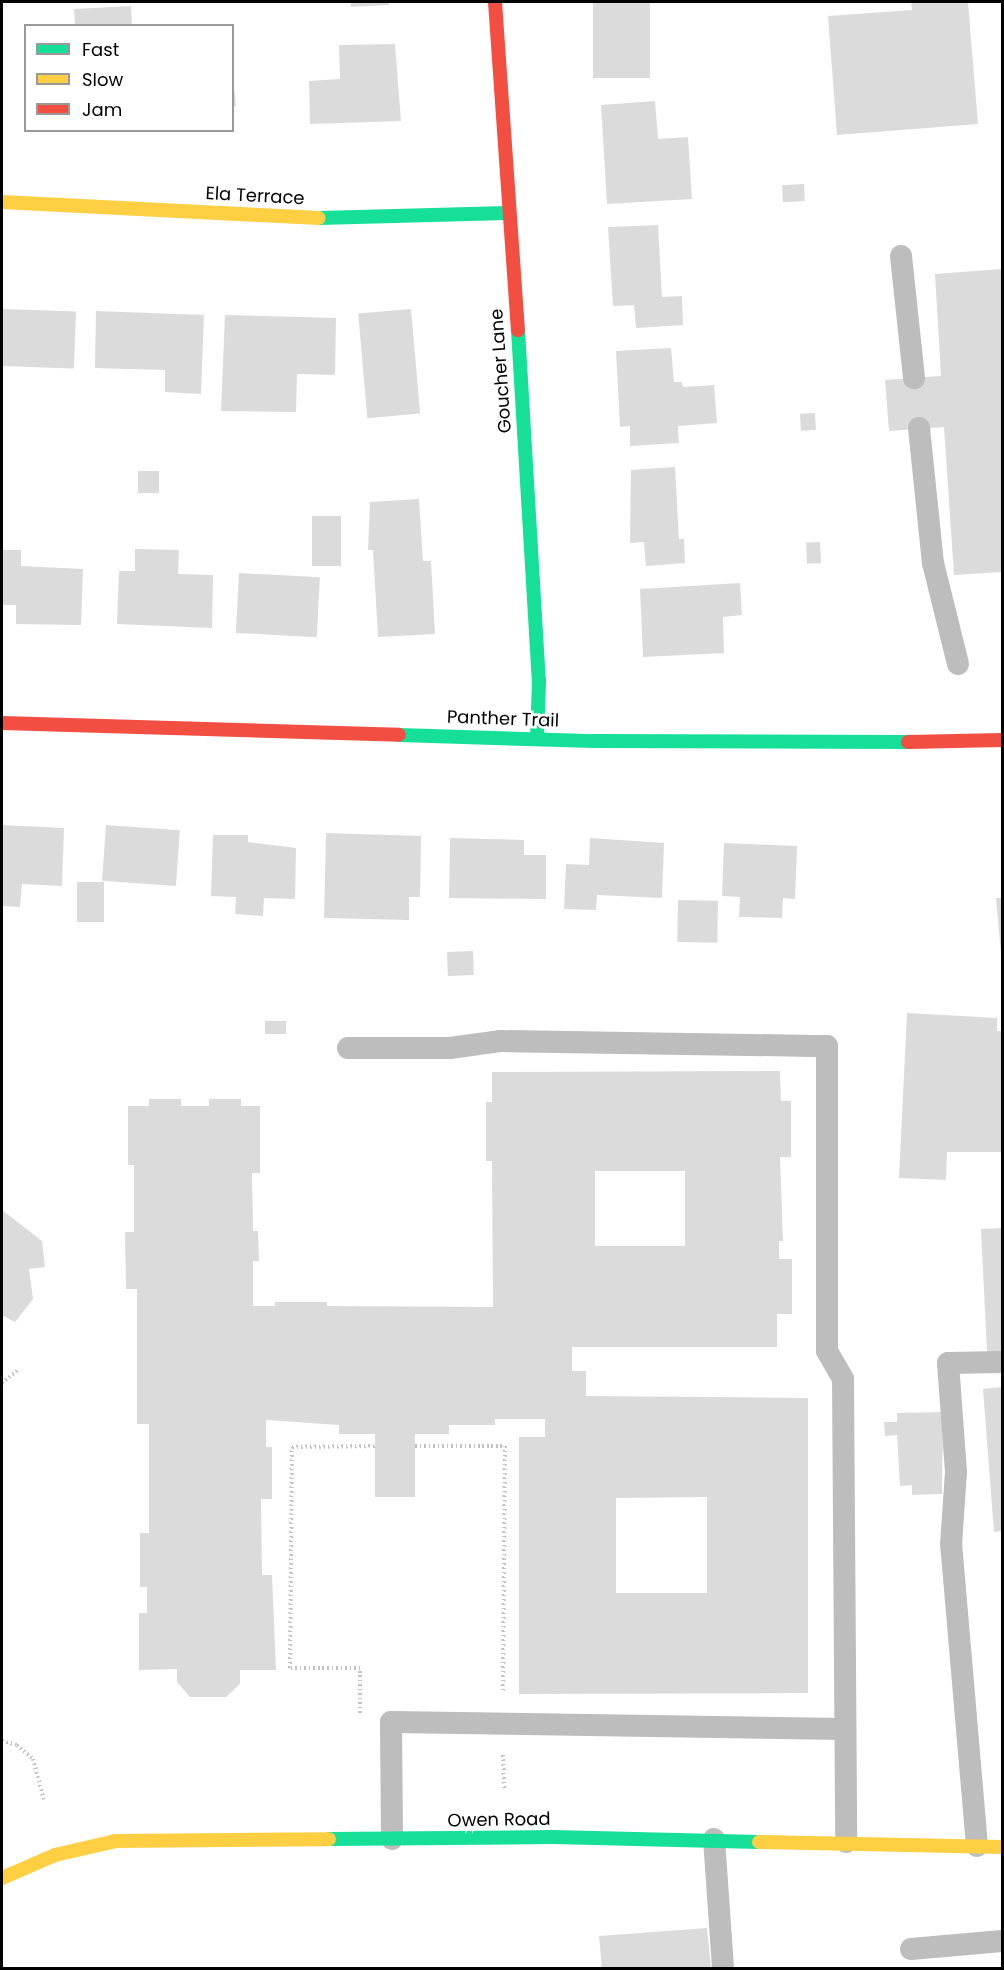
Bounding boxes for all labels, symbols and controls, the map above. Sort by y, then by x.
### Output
legend [24,24,234,132]
text: Fast [82,37,119,62]
text: Slow [82,67,123,92]
text: Jam [82,97,122,122]
street label: Ela Terrace [205,183,305,209]
street label: Goucher Lane [486,308,516,434]
street label: Panther Trail [446,706,560,732]
street label: Owen Road [447,1808,551,1832]

